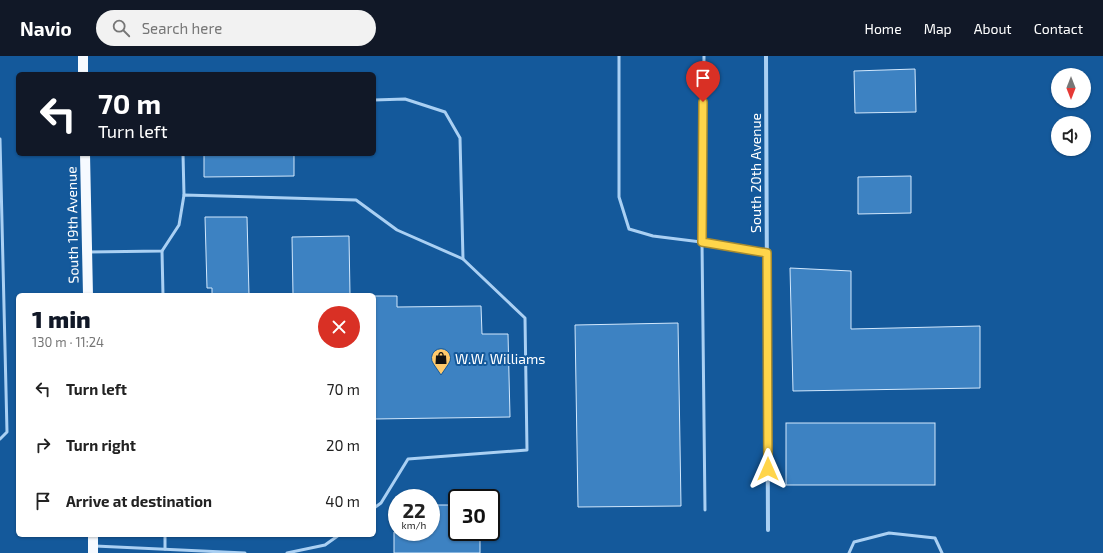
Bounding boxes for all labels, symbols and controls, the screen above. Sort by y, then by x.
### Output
search box [96,10,376,46]
text: Navio [20,17,72,40]
icon: search [110,17,132,39]
text: Search here [142,19,222,37]
text: Home [865,20,902,37]
text: Map [924,20,952,37]
text: About [974,20,1012,37]
text: Contact [1034,20,1083,37]
pin [686,61,720,102]
icon: arrive [692,67,714,89]
north arrow [1051,68,1091,108]
map controls [1051,68,1091,156]
text: 70 m [98,86,161,120]
icon: left [32,88,84,140]
street label: South 20th Avenue [747,113,764,233]
button: sound [1051,116,1091,156]
text: Turn left [98,120,168,142]
street label: South 19th Avenue [62,166,82,284]
text: 1 min [32,304,91,333]
button: close [318,306,360,348]
text: 130 m · 11:24 [32,334,104,350]
shop icon: W.W. Williams [430,347,452,375]
place label: W.W. Williams [455,350,545,367]
icon: left [32,378,54,400]
text: Turn left [66,380,127,398]
text: 70 m [327,380,360,398]
icon: right [32,434,54,456]
text: Turn right [66,436,136,454]
text: 20 m [326,436,360,454]
position arrow [747,448,789,490]
speed limit sign: 30 [448,489,500,541]
icon: arrive [32,490,54,512]
text: Arrive at destination [66,492,212,510]
text: 40 m [325,492,360,510]
text: 22 [402,498,426,522]
text: km/h [402,519,426,531]

